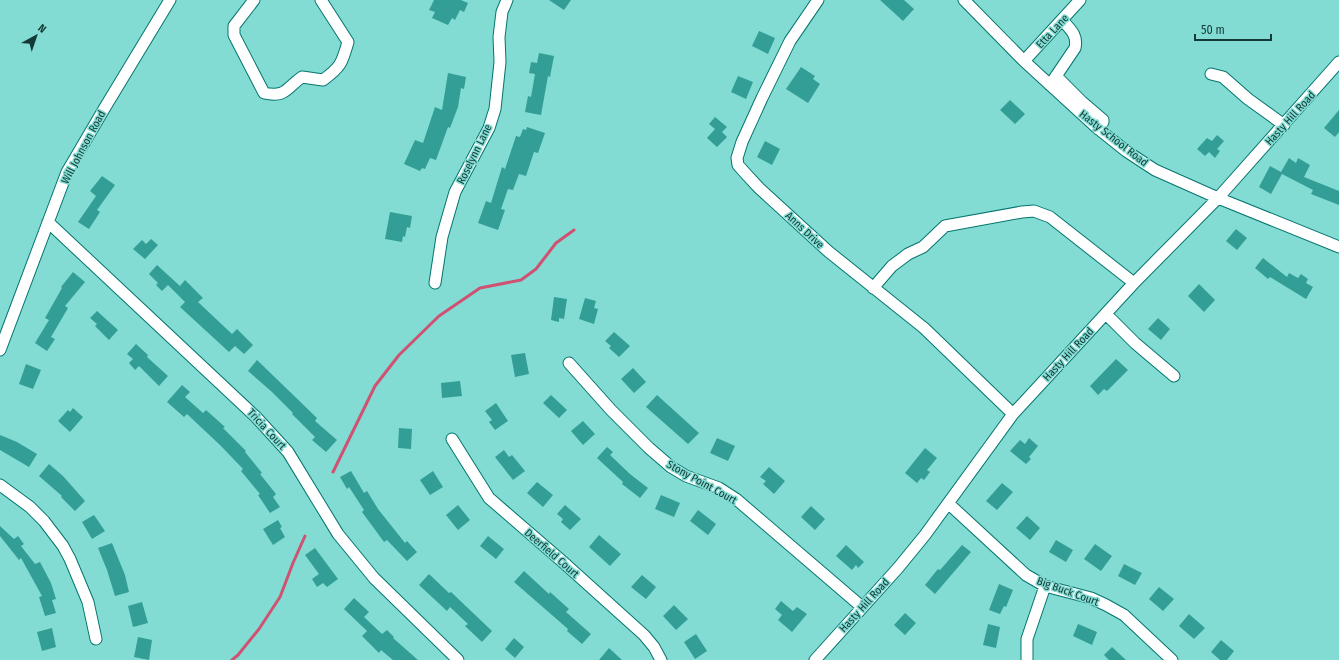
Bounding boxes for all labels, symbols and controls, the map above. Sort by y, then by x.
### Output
street label: Etta Lane [1033,12,1071,51]
north arrow [16,16,56,56]
scale bar [1195,16,1271,42]
text: N [35,22,49,36]
text: 50 m [1201,23,1225,37]
street label: Hasty Hill Road [1263,89,1318,148]
street label: Will Johnson Road [59,108,108,186]
street label: Hasty School Road [1077,108,1151,169]
street label: Roselynn Lane [454,122,495,186]
street label: Anns Drive [783,209,827,251]
street label: Hasty Hill Road [1040,325,1096,384]
street label: Tricia Court [244,406,289,453]
street label: Stony Point Court [664,458,739,507]
street label: Deerfield Court [522,526,582,581]
street label: Big Buck Court [1035,574,1101,609]
street label: Hasty Hill Road [837,576,892,635]

